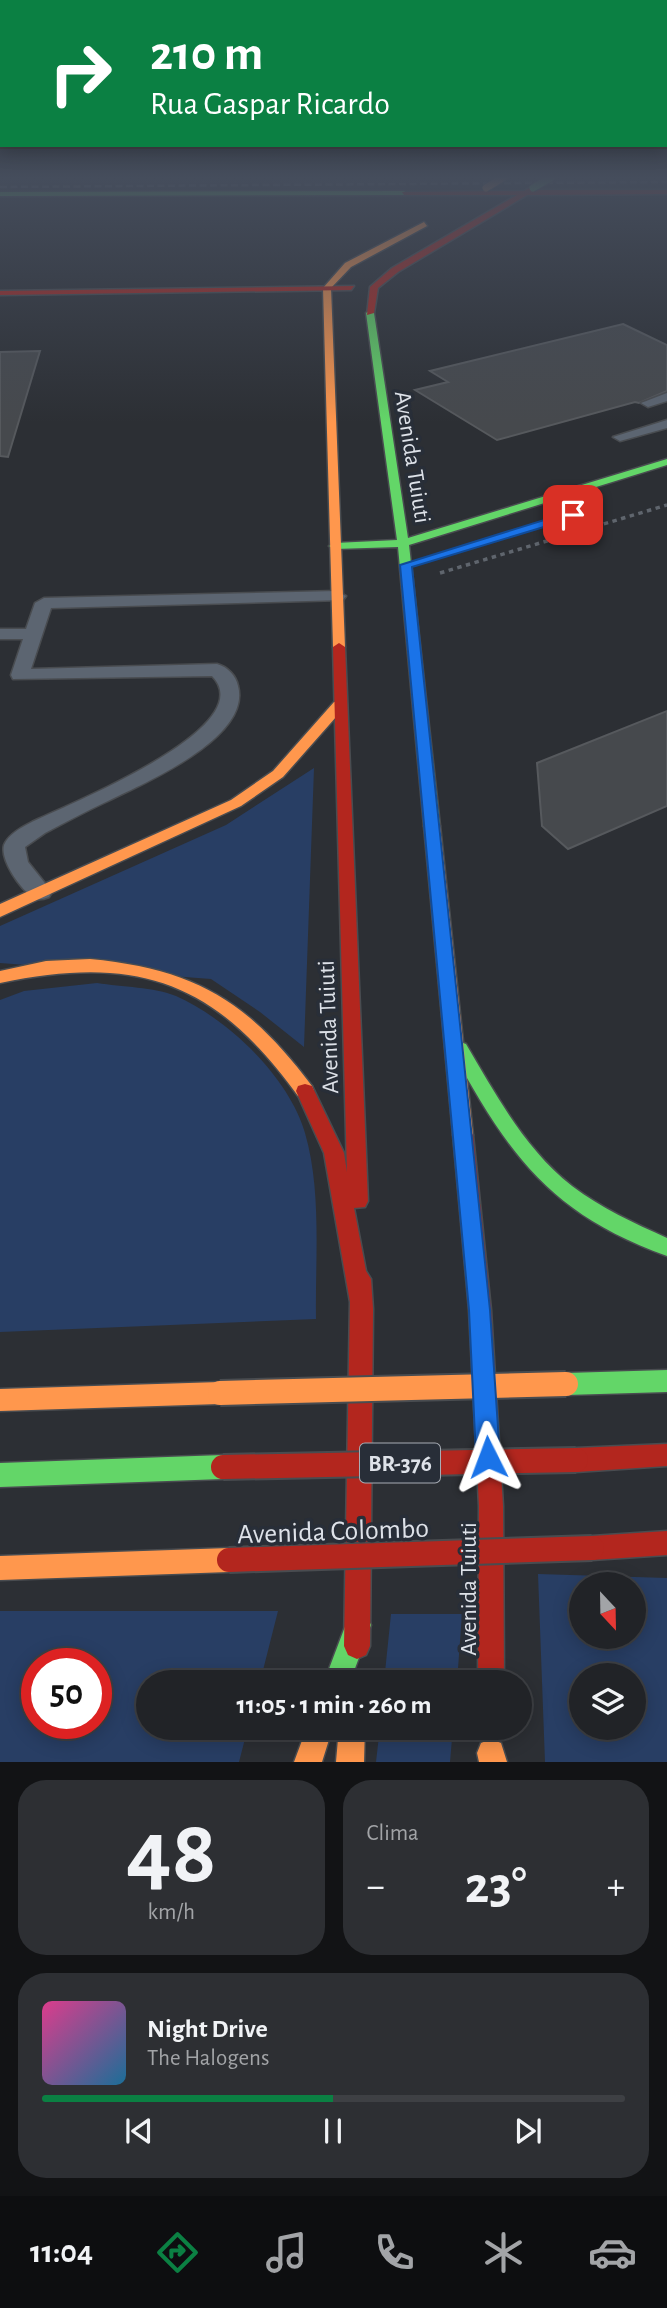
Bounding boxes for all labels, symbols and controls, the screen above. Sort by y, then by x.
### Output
icon: right [35,28,126,119]
text: 210 m [150,30,263,79]
text: Rua Gaspar Ricardo [150,88,390,120]
street label: Avenida Tuiuti [390,389,434,525]
pin [543,485,603,545]
icon: arrive [554,496,592,534]
street label: Avenida Tuiuti [315,960,343,1094]
position arrow [451,1420,525,1494]
road number: BR-376 [360,1444,440,1482]
street label: Avenida Colombo [237,1515,429,1549]
street label: Avenida Tuiuti [457,1522,481,1656]
north arrow [569,1572,646,1648]
map controls [569,1572,646,1740]
speed limit sign: 50 [21,1648,112,1739]
button: layers [569,1663,646,1740]
text: 11:05 · 1 min · 260 m [236,1692,432,1718]
text: 48 [126,1808,217,1899]
text: Clima [367,1822,419,1845]
text: 23° [465,1860,527,1912]
text: − [367,1868,385,1906]
text: + [607,1868,625,1906]
text: km/h [148,1901,195,1924]
text: Night Drive [147,2016,268,2042]
text: The Halogens [147,2047,269,2070]
icon: previous [120,2112,158,2150]
icon: pause [314,2112,352,2150]
icon: next [509,2112,547,2150]
icon: directions [153,2228,202,2277]
icon: music [262,2228,311,2277]
icon: phone [370,2228,419,2277]
icon: climate [479,2228,528,2277]
icon: car [588,2228,637,2277]
text: 11:04 [30,2236,93,2268]

